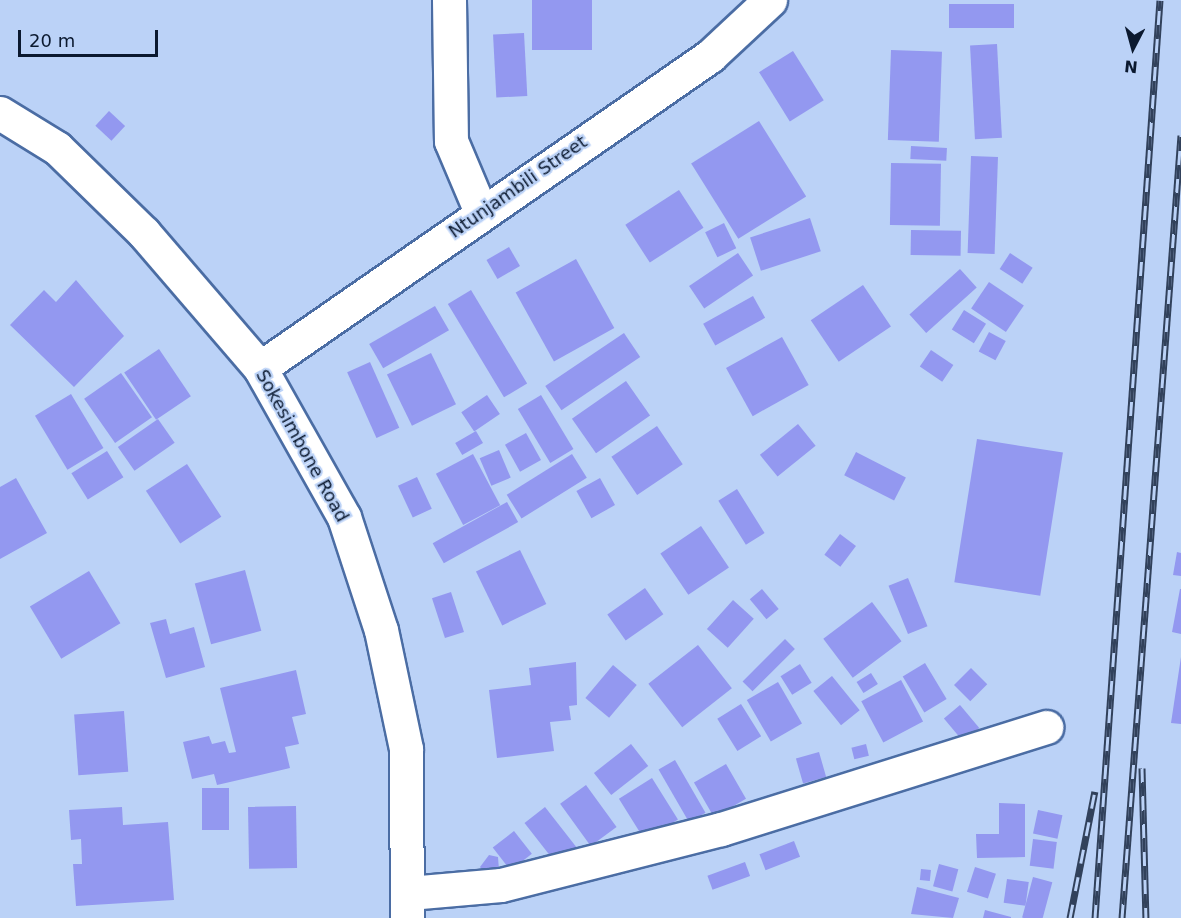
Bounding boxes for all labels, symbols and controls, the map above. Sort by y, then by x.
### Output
scale bar [21,18,160,56]
north arrow [1103,18,1163,78]
text: 20 m [29,30,75,51]
text: N [1123,56,1139,77]
street label: Ntunjambili Street [445,131,591,243]
street label: Sokesimbone Road [251,366,353,526]

